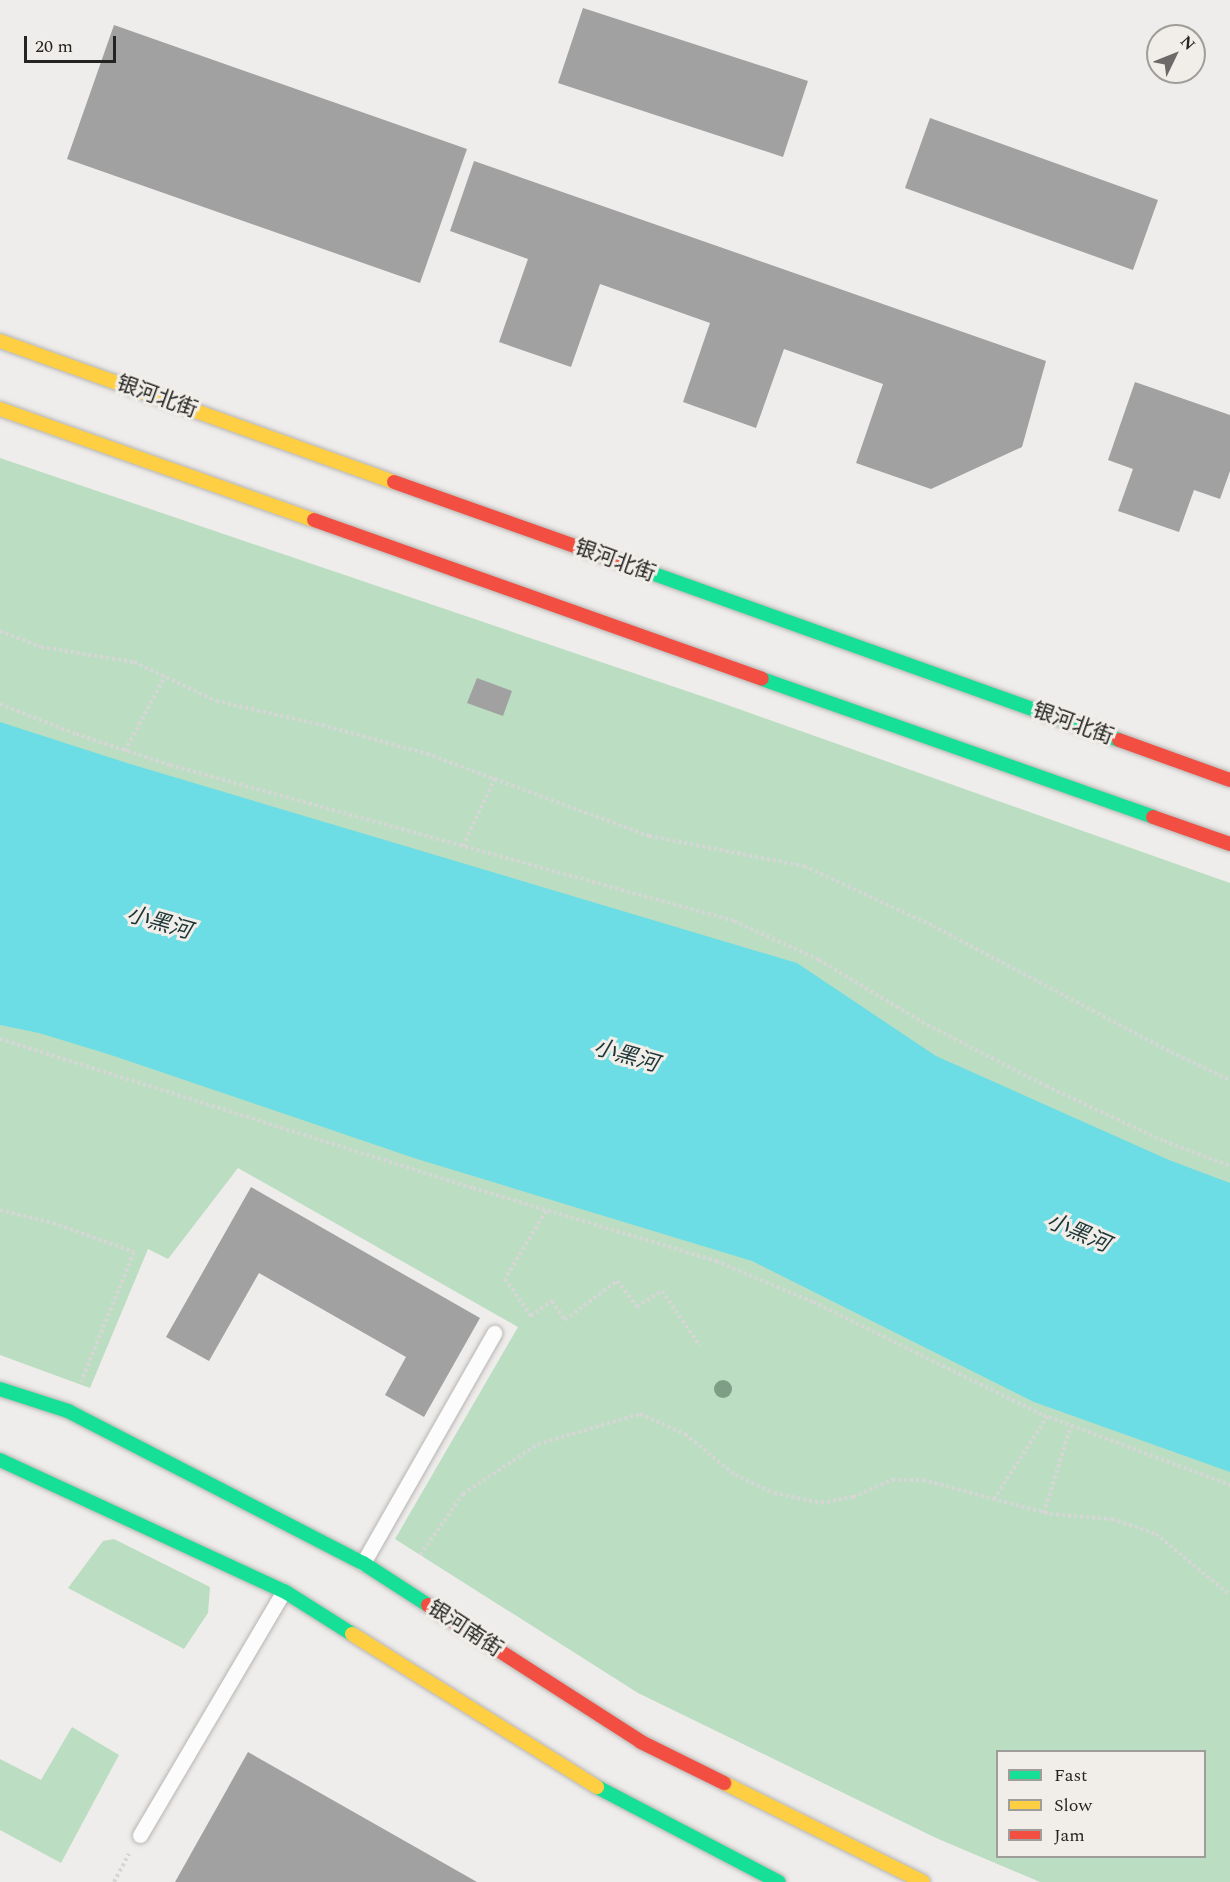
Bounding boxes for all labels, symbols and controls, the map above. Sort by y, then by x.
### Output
scale bar [27,24,118,62]
north arrow [1146,24,1206,84]
text: N [1174,30,1201,56]
text: 20 m [35,33,73,60]
street label: 银河北街 [113,371,201,423]
street label: 银河北街 [571,535,659,587]
street label: 银河北街 [1029,698,1117,750]
water label: 小黑河 [124,901,194,945]
water label: 小黑河 [591,1034,661,1078]
water label: 小黑河 [1042,1208,1114,1258]
street label: 银河南街 [423,1596,507,1662]
legend [996,1750,1206,1858]
text: Fast [1054,1762,1087,1789]
text: Slow [1054,1792,1092,1819]
text: Jam [1054,1822,1085,1849]

